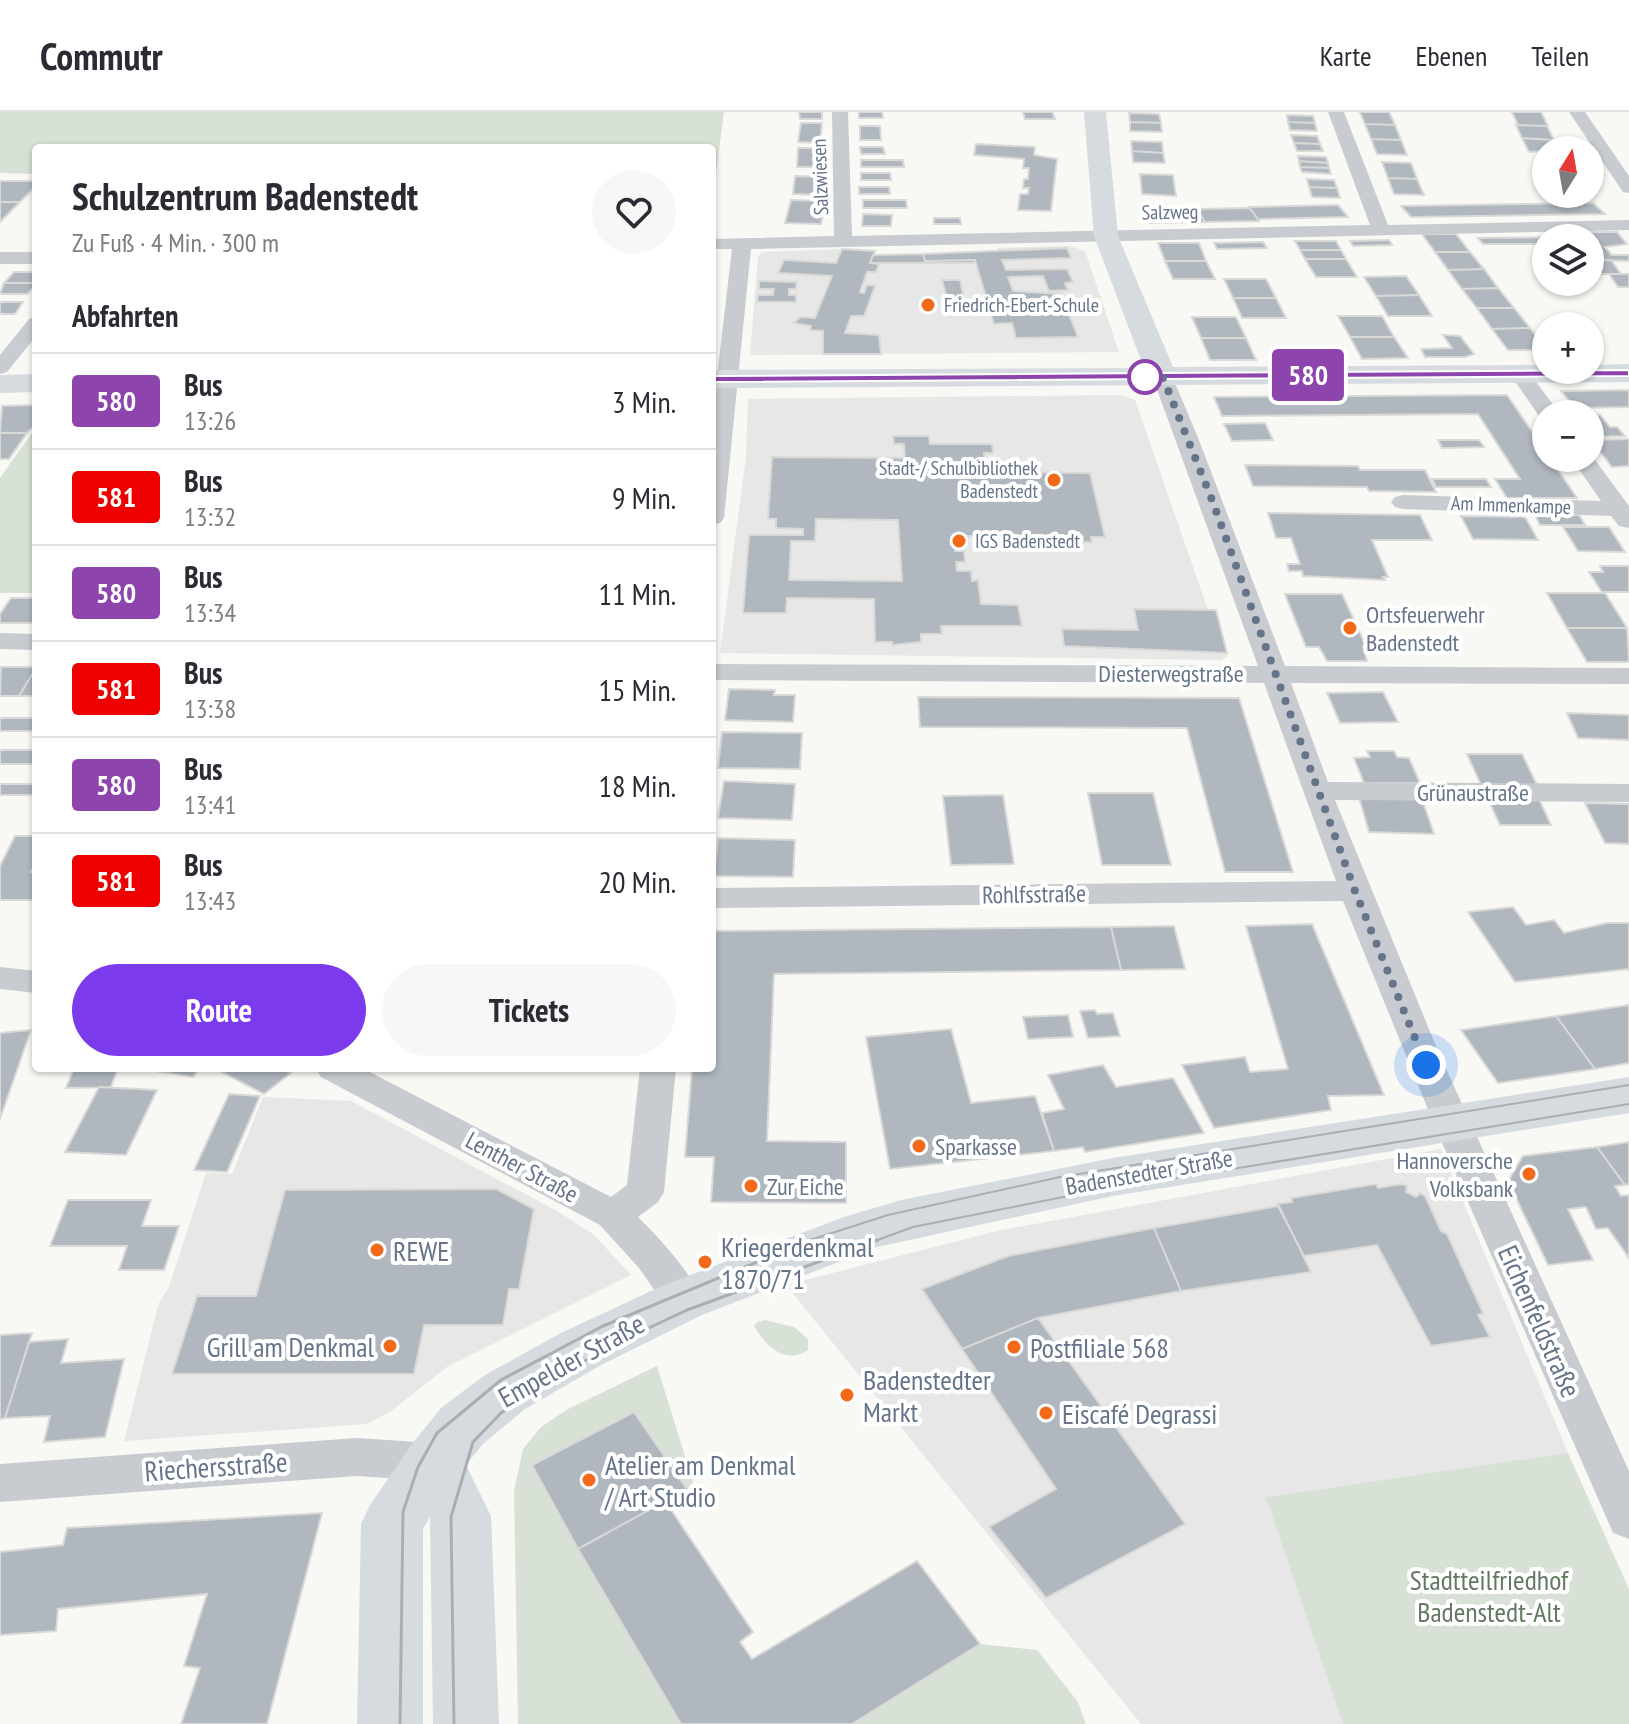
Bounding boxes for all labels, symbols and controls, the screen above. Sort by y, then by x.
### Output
text: Commutr [40,31,163,80]
text: Karte [1320,37,1371,74]
text: Ebenen [1415,37,1487,74]
text: Teilen [1531,37,1589,74]
north arrow [1532,136,1604,208]
map controls [1532,136,1604,472]
street label: Salzwiesen [806,138,834,216]
button: heart [592,170,676,254]
text: Schulzentrum Badenstedt [72,171,418,220]
street label: Salzweg [1141,199,1199,225]
button: layers [1532,224,1604,296]
text: Zu Fuß · 4 Min. · 300 m [72,226,279,259]
place label: Friedrich-Ebert-Schule [944,292,1099,318]
text: Abfahrten [72,296,178,335]
marker: Friedrich-Ebert-Schule [919,296,937,314]
button: + [1532,312,1604,384]
line badge: 580 [1262,349,1354,401]
text: 580 [1288,356,1328,393]
unlabelled marker [1128,360,1162,394]
text: Bus [184,365,223,404]
text: 580 [96,382,136,419]
text: 3 Min. [612,382,676,421]
button: − [1532,400,1604,472]
text: 13:26 [184,404,236,437]
place label: Stadt-/ Schulbibliothek Badenstedt [879,455,1038,504]
text: Bus [184,461,223,500]
marker: Stadt-/ Schulbibliothek Badenstedt [1045,471,1063,489]
text: 581 [96,478,136,515]
text: 9 Min. [612,478,676,517]
street label: Am Immenkampe [1450,490,1572,520]
text: 13:32 [184,500,236,533]
place label: IGS Badenstedt [975,528,1080,554]
marker: IGS Badenstedt [950,532,968,550]
text: Bus [184,557,223,596]
text: 580 [96,574,136,611]
text: 11 Min. [599,574,676,613]
text: 13:34 [184,596,236,629]
place label: Ortsfeuerwehr Badenstedt [1366,599,1485,658]
marker: Ortsfeuerwehr Badenstedt [1341,619,1359,637]
text: Bus [184,653,223,692]
street label: Diesterwegstraße [1098,658,1244,689]
text: 581 [96,670,136,707]
text: 15 Min. [599,670,676,709]
text: 13:38 [184,692,236,725]
text: Bus [184,749,223,788]
text: 580 [96,766,136,803]
text: 18 Min. [599,766,676,805]
street label: Grünaustraße [1417,777,1529,808]
text: 13:41 [184,788,236,821]
text: Bus [184,845,223,884]
text: 581 [96,862,136,899]
text: 20 Min. [599,862,676,901]
street label: Rohlfsstraße [982,878,1086,910]
text: 13:43 [184,884,236,917]
button: Route [72,964,366,1056]
button: Tickets [382,964,676,1056]
your location [1406,1045,1446,1085]
street label: Lenther Straße [461,1124,583,1210]
place label: Sparkasse [935,1131,1017,1162]
marker: Sparkasse [910,1137,928,1155]
street label: Badenstedter Straße [1063,1142,1235,1202]
place label: Hannoversche Volksbank [1396,1145,1514,1204]
marker: Hannoversche Volksbank [1520,1165,1538,1183]
place label: Zur Eiche [767,1171,844,1202]
marker: Zur Eiche [742,1177,760,1195]
place label: Kriegerdenkmal 1870/71 [721,1228,874,1297]
place label: REWE [393,1232,449,1269]
street label: Eichenfeldstraße [1490,1239,1590,1403]
marker: REWE [368,1241,386,1259]
marker: Kriegerdenkmal 1870/71 [696,1253,714,1271]
street label: Empelder Straße [491,1305,651,1415]
place label: Grill am Denkmal [207,1328,374,1365]
place label: Postfiliale 568 [1030,1329,1169,1366]
marker: Grill am Denkmal [381,1337,399,1355]
marker: Postfiliale 568 [1005,1338,1023,1356]
place label: Badenstedter Markt [863,1361,991,1430]
marker: Badenstedter Markt [838,1386,856,1404]
place label: Eiscafé Degrassi [1062,1395,1217,1432]
marker: Eiscafé Degrassi [1037,1404,1055,1422]
street label: Riechersstraße [143,1443,289,1489]
place label: Atelier am Denkmal / Art Studio [604,1446,796,1515]
marker: Atelier am Denkmal / Art Studio [580,1471,598,1489]
park label: Stadtteilfriedhof Badenstedt-Alt [1410,1561,1570,1630]

